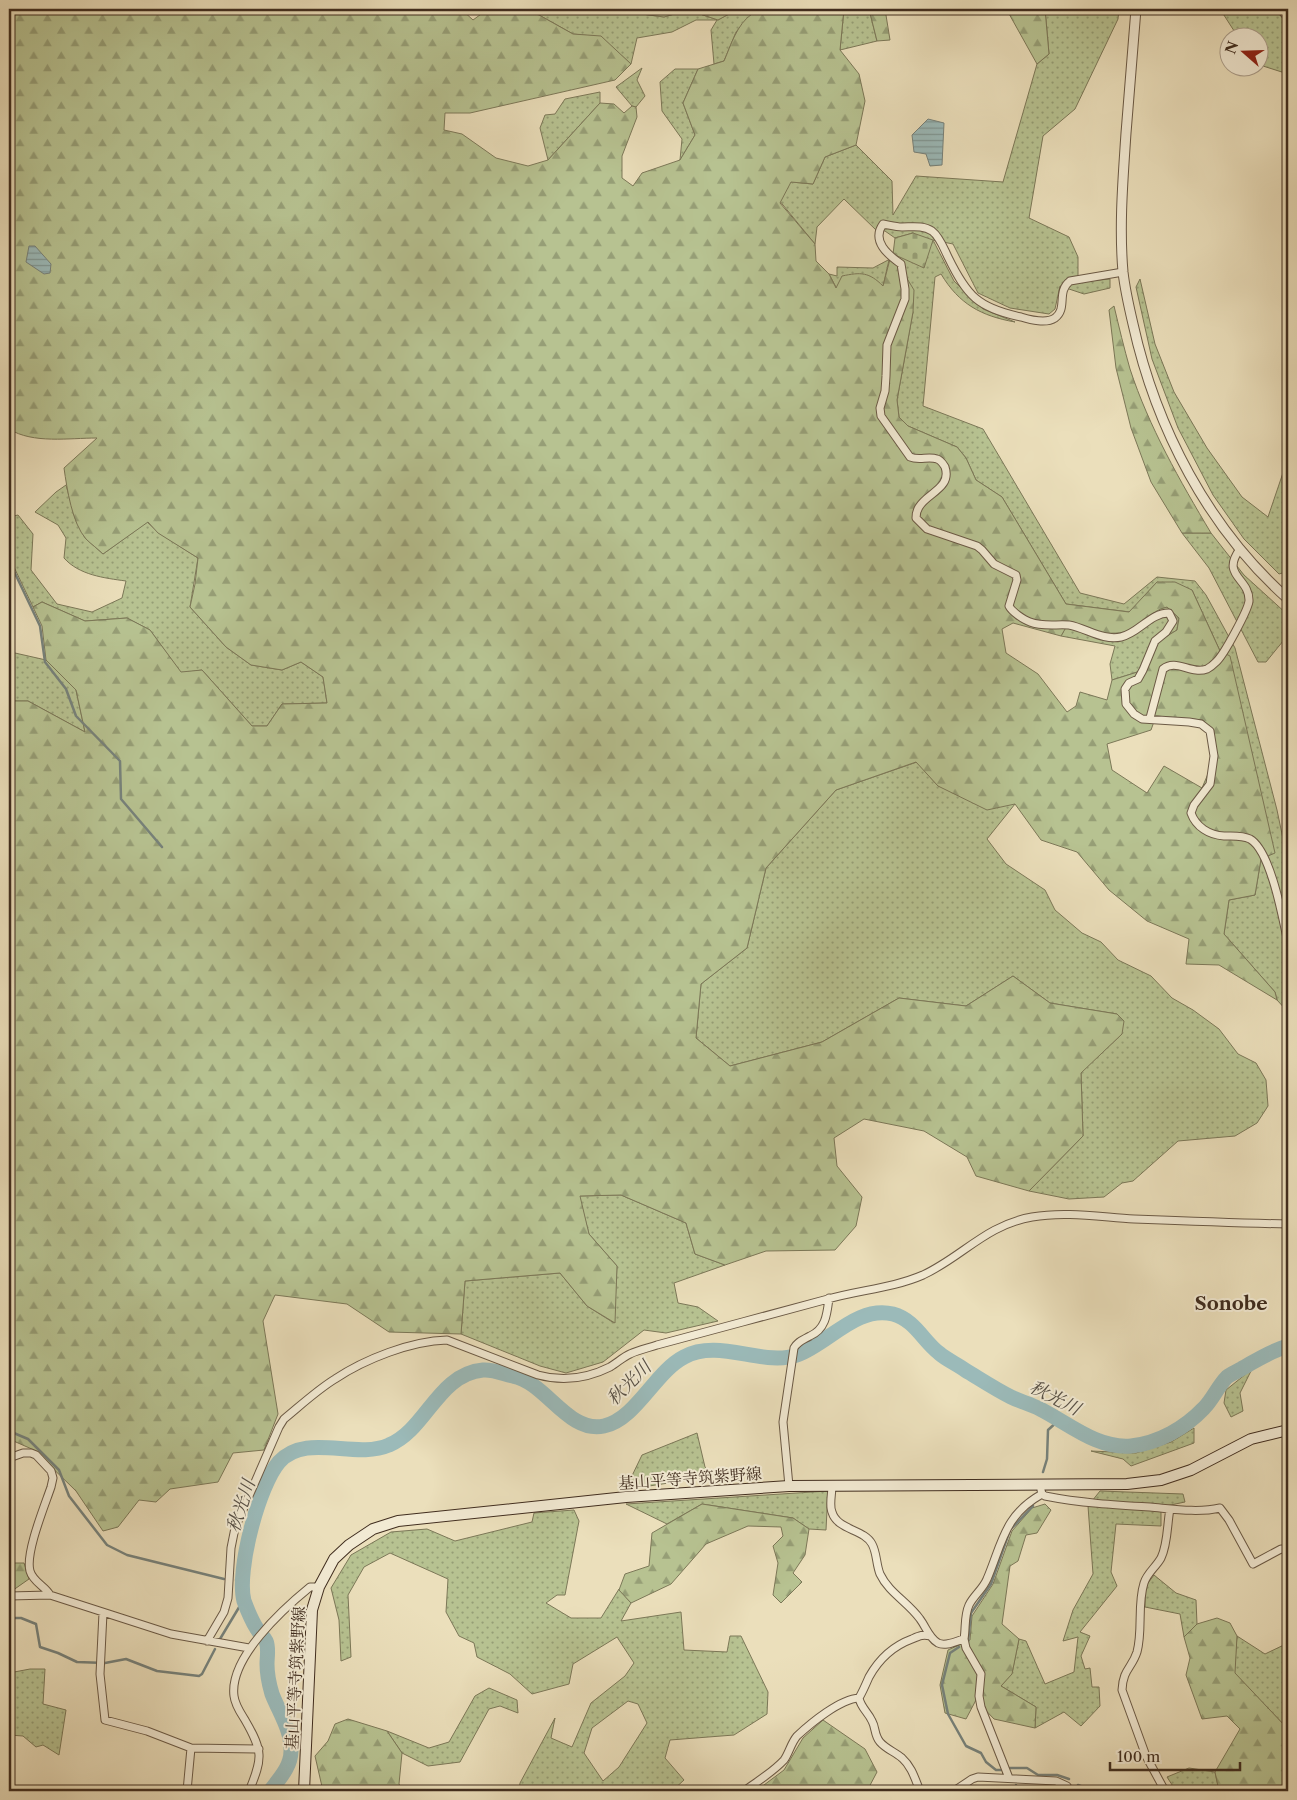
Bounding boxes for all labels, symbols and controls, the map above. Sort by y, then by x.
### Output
north arrow [1220,28,1270,78]
text: N [1221,39,1242,56]
district label: Sonobe [1194,1292,1268,1315]
water label: 秋光川 [602,1355,657,1410]
water label: 秋光川 [1026,1376,1086,1421]
street label: 基山平等寺筑紫野線 [617,1463,763,1493]
water label: 秋光川 [222,1475,260,1535]
street label: 基山平等寺筑紫野線 [281,1606,309,1750]
scale bar [1110,1740,1240,1772]
text: 100 m [1117,1747,1160,1766]

